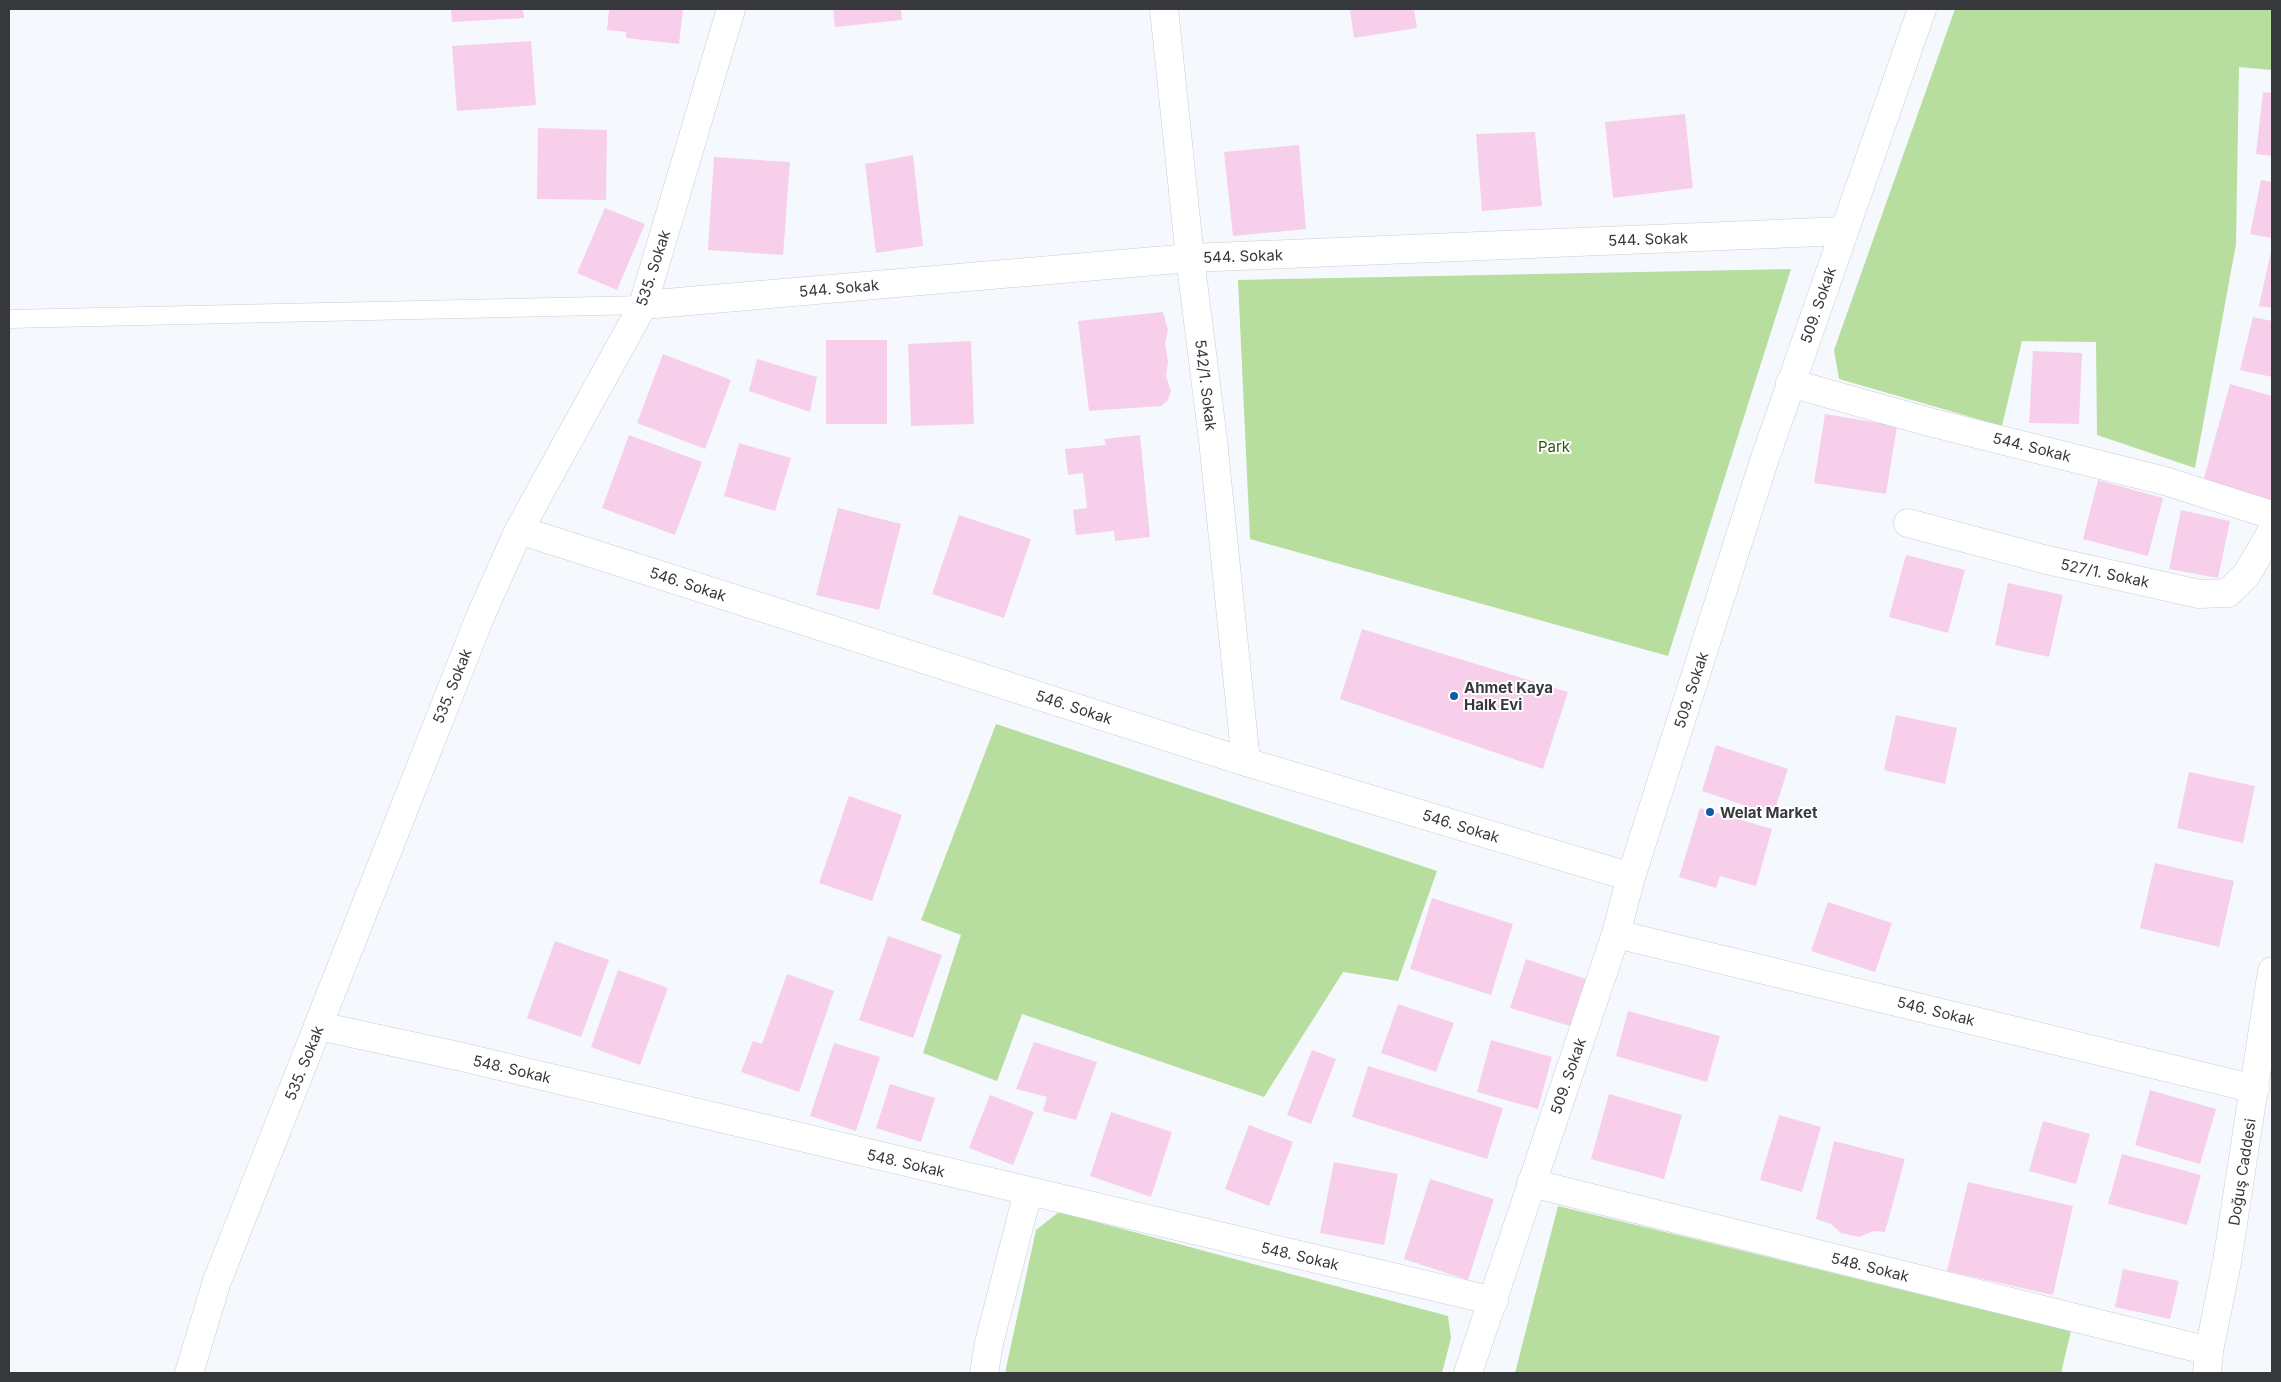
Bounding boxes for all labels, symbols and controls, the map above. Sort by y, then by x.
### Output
street label: 535. Sokak [632,227,674,309]
street label: 544. Sokak [1608,228,1689,250]
street label: 544. Sokak [1203,245,1284,267]
street label: 509. Sokak [1796,264,1840,346]
street label: 544. Sokak [798,275,880,301]
street label: 542/1. Sokak [1191,338,1221,432]
street label: 544. Sokak [1991,428,2074,466]
park label: Park [1538,437,1571,456]
street label: 527/1. Sokak [2059,554,2152,592]
street label: 546. Sokak [647,563,730,606]
street label: 535. Sokak [428,645,476,726]
street label: 509. Sokak [1670,649,1713,731]
place label: Ahmet Kaya Halk Evi [1464,678,1553,714]
street label: 546. Sokak [1033,686,1116,729]
marker: Ahmet Kaya Halk Evi [1448,690,1460,702]
place label: Welat Market [1720,803,1818,822]
street label: 546. Sokak [1420,805,1503,847]
marker: Welat Market [1704,806,1716,818]
street label: 546. Sokak [1895,992,1978,1030]
street label: 535. Sokak [280,1022,328,1103]
street label: 509. Sokak [1546,1035,1590,1117]
street label: 548. Sokak [471,1051,554,1087]
street label: Doğuş Caddesi [2224,1117,2260,1227]
street label: 548. Sokak [865,1145,948,1181]
street label: 548. Sokak [1259,1238,1342,1274]
street label: 548. Sokak [1829,1248,1912,1286]

